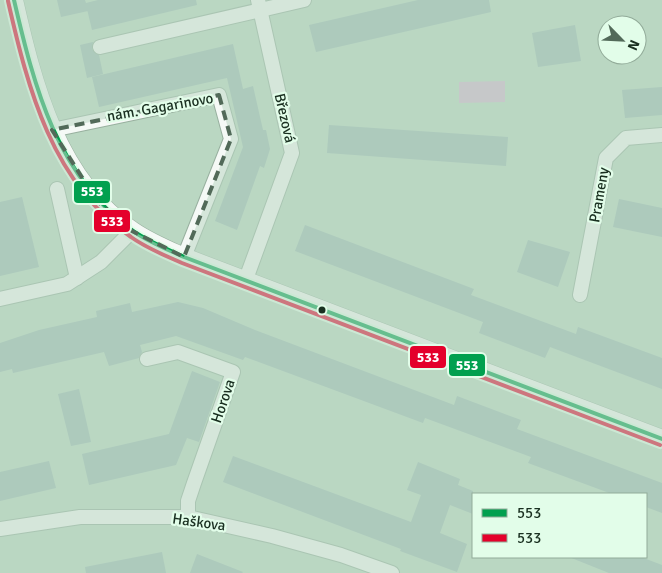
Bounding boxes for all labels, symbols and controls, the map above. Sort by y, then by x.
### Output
north arrow [597,15,647,65]
text: N [624,37,643,53]
street label: nám. Gagarinovo [105,89,215,125]
street label: Březová [271,92,299,144]
street label: Prameny [585,166,613,224]
line badge: 553 [73,180,111,204]
text: 553 [81,183,103,200]
line badge: 533 [93,209,131,233]
text: 533 [101,213,123,230]
unlabelled marker [317,305,327,315]
line badge: 533 [409,345,447,369]
text: 533 [417,349,439,366]
line badge: 553 [448,353,486,377]
text: 553 [456,357,478,374]
street label: Horova [207,377,239,425]
legend [472,493,647,558]
text: 553 [517,504,541,522]
street label: Haškova [171,509,227,535]
text: 533 [517,529,541,547]

